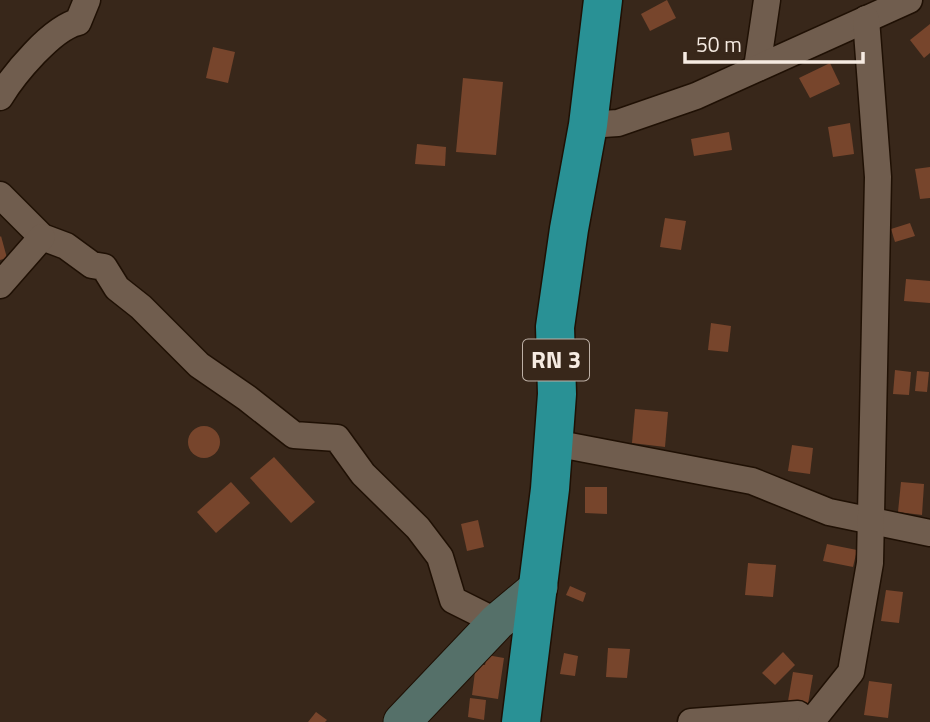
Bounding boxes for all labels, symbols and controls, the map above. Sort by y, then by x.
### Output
scale bar [685,21,864,65]
text: 50 m [696,28,742,60]
road number: RN 3 [523,340,589,380]

